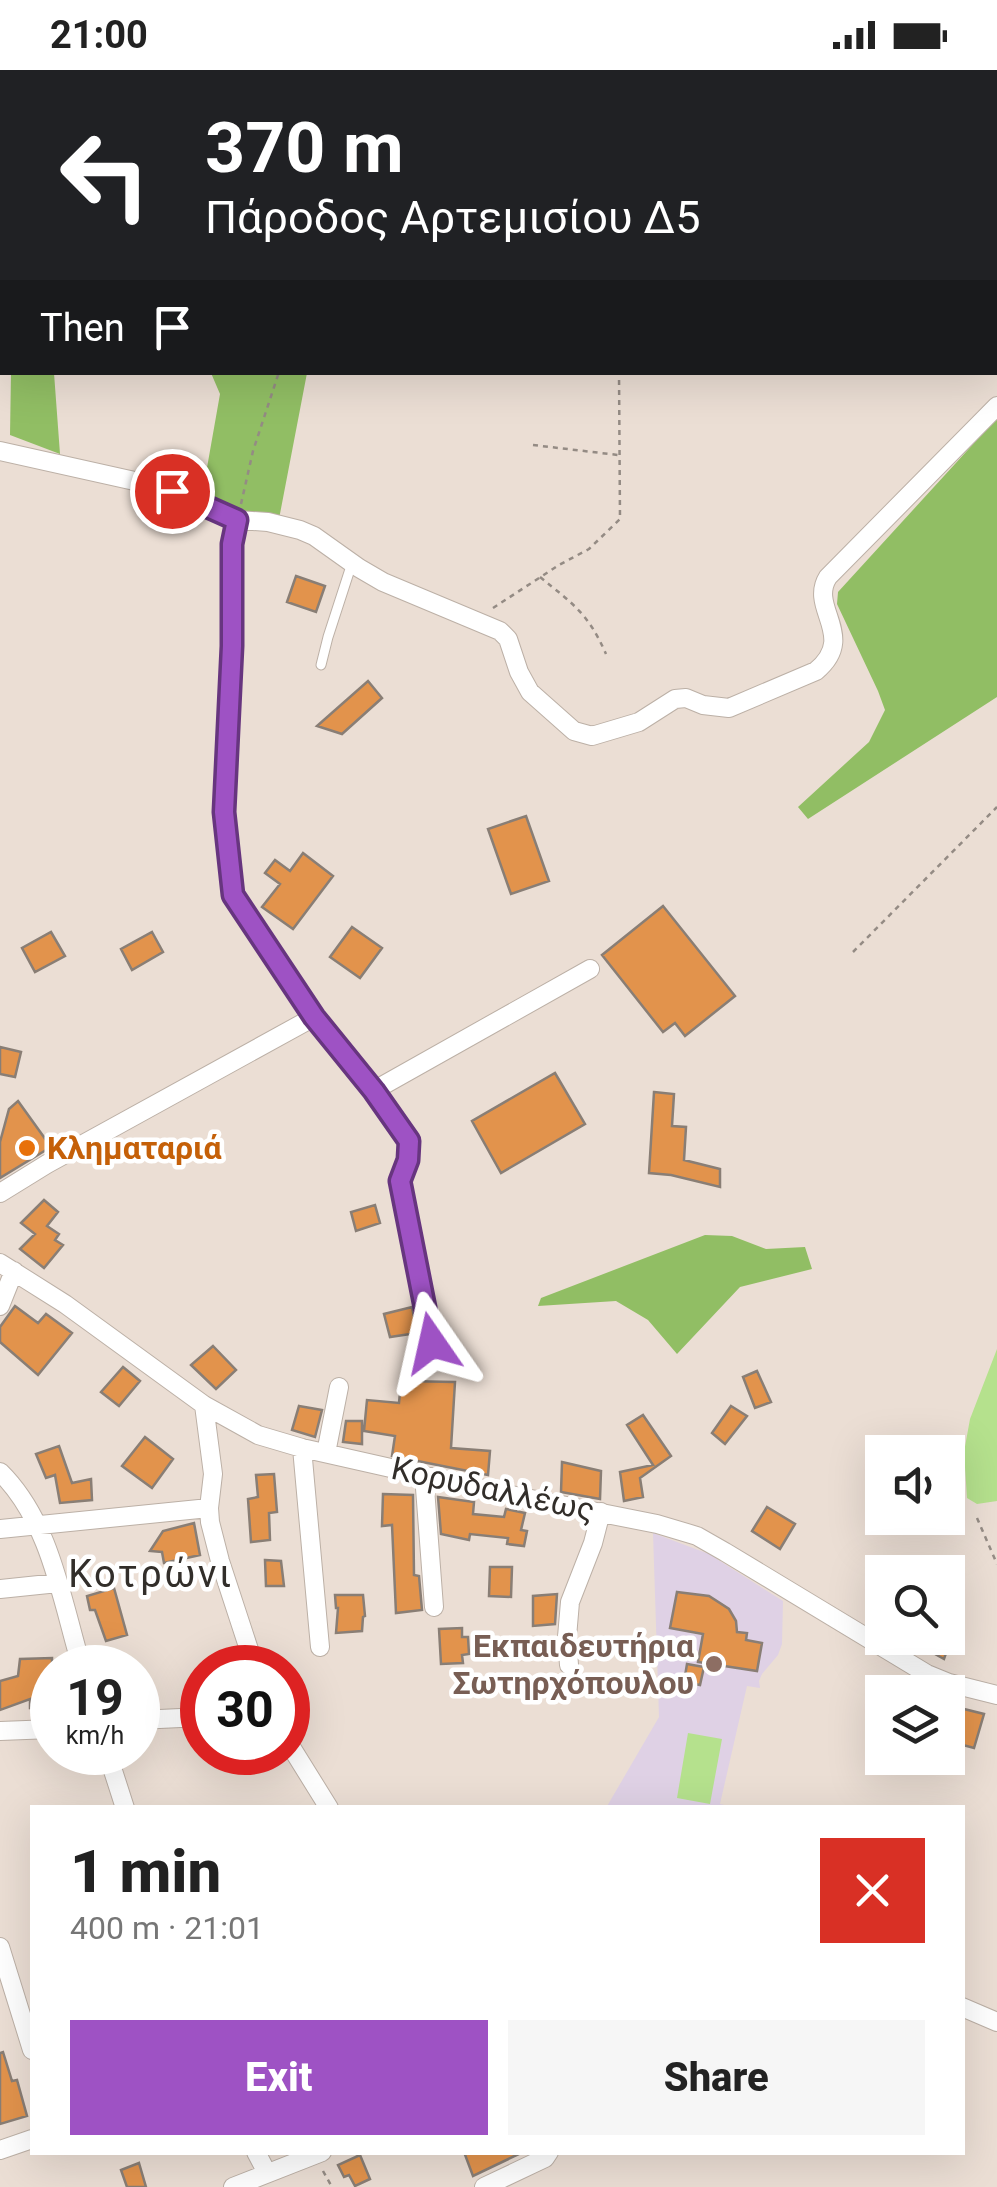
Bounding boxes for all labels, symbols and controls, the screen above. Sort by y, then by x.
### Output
text: 21:00 [50,13,148,57]
text: 370 m [205,107,404,189]
icon: left [40,110,170,240]
text: Πάροδος Αρτεμισίου Δ5 [205,191,701,244]
icon: arrive [145,300,200,355]
text: Then [40,306,125,350]
pin [130,449,215,534]
icon: arrive [145,464,200,519]
place label: Κληματαριά [47,1129,222,1167]
marker: Κληματαριά [16,1137,38,1159]
position arrow [380,1291,484,1395]
map controls [865,1435,965,1775]
button: sound [865,1435,965,1535]
street label: Κορυδαλλέως [388,1449,598,1529]
district label: Κοτρώνι [68,1552,234,1596]
button: search [865,1555,965,1655]
place label: Εκπαιδευτήρια Σωτηρχόπουλου [452,1627,694,1702]
speed limit sign: 30 [180,1645,310,1775]
marker: Εκπαιδευτήρια Σωτηρχόπουλου [703,1653,725,1675]
text: 19 [66,1669,124,1727]
button: layers [865,1675,965,1775]
text: km/h [66,1721,124,1750]
text: 1 min [70,1836,221,1907]
button: close [820,1838,925,1943]
text: 400 m · 21:01 [70,1909,264,1947]
button: Exit [70,2020,488,2135]
button: Share [508,2020,925,2135]

